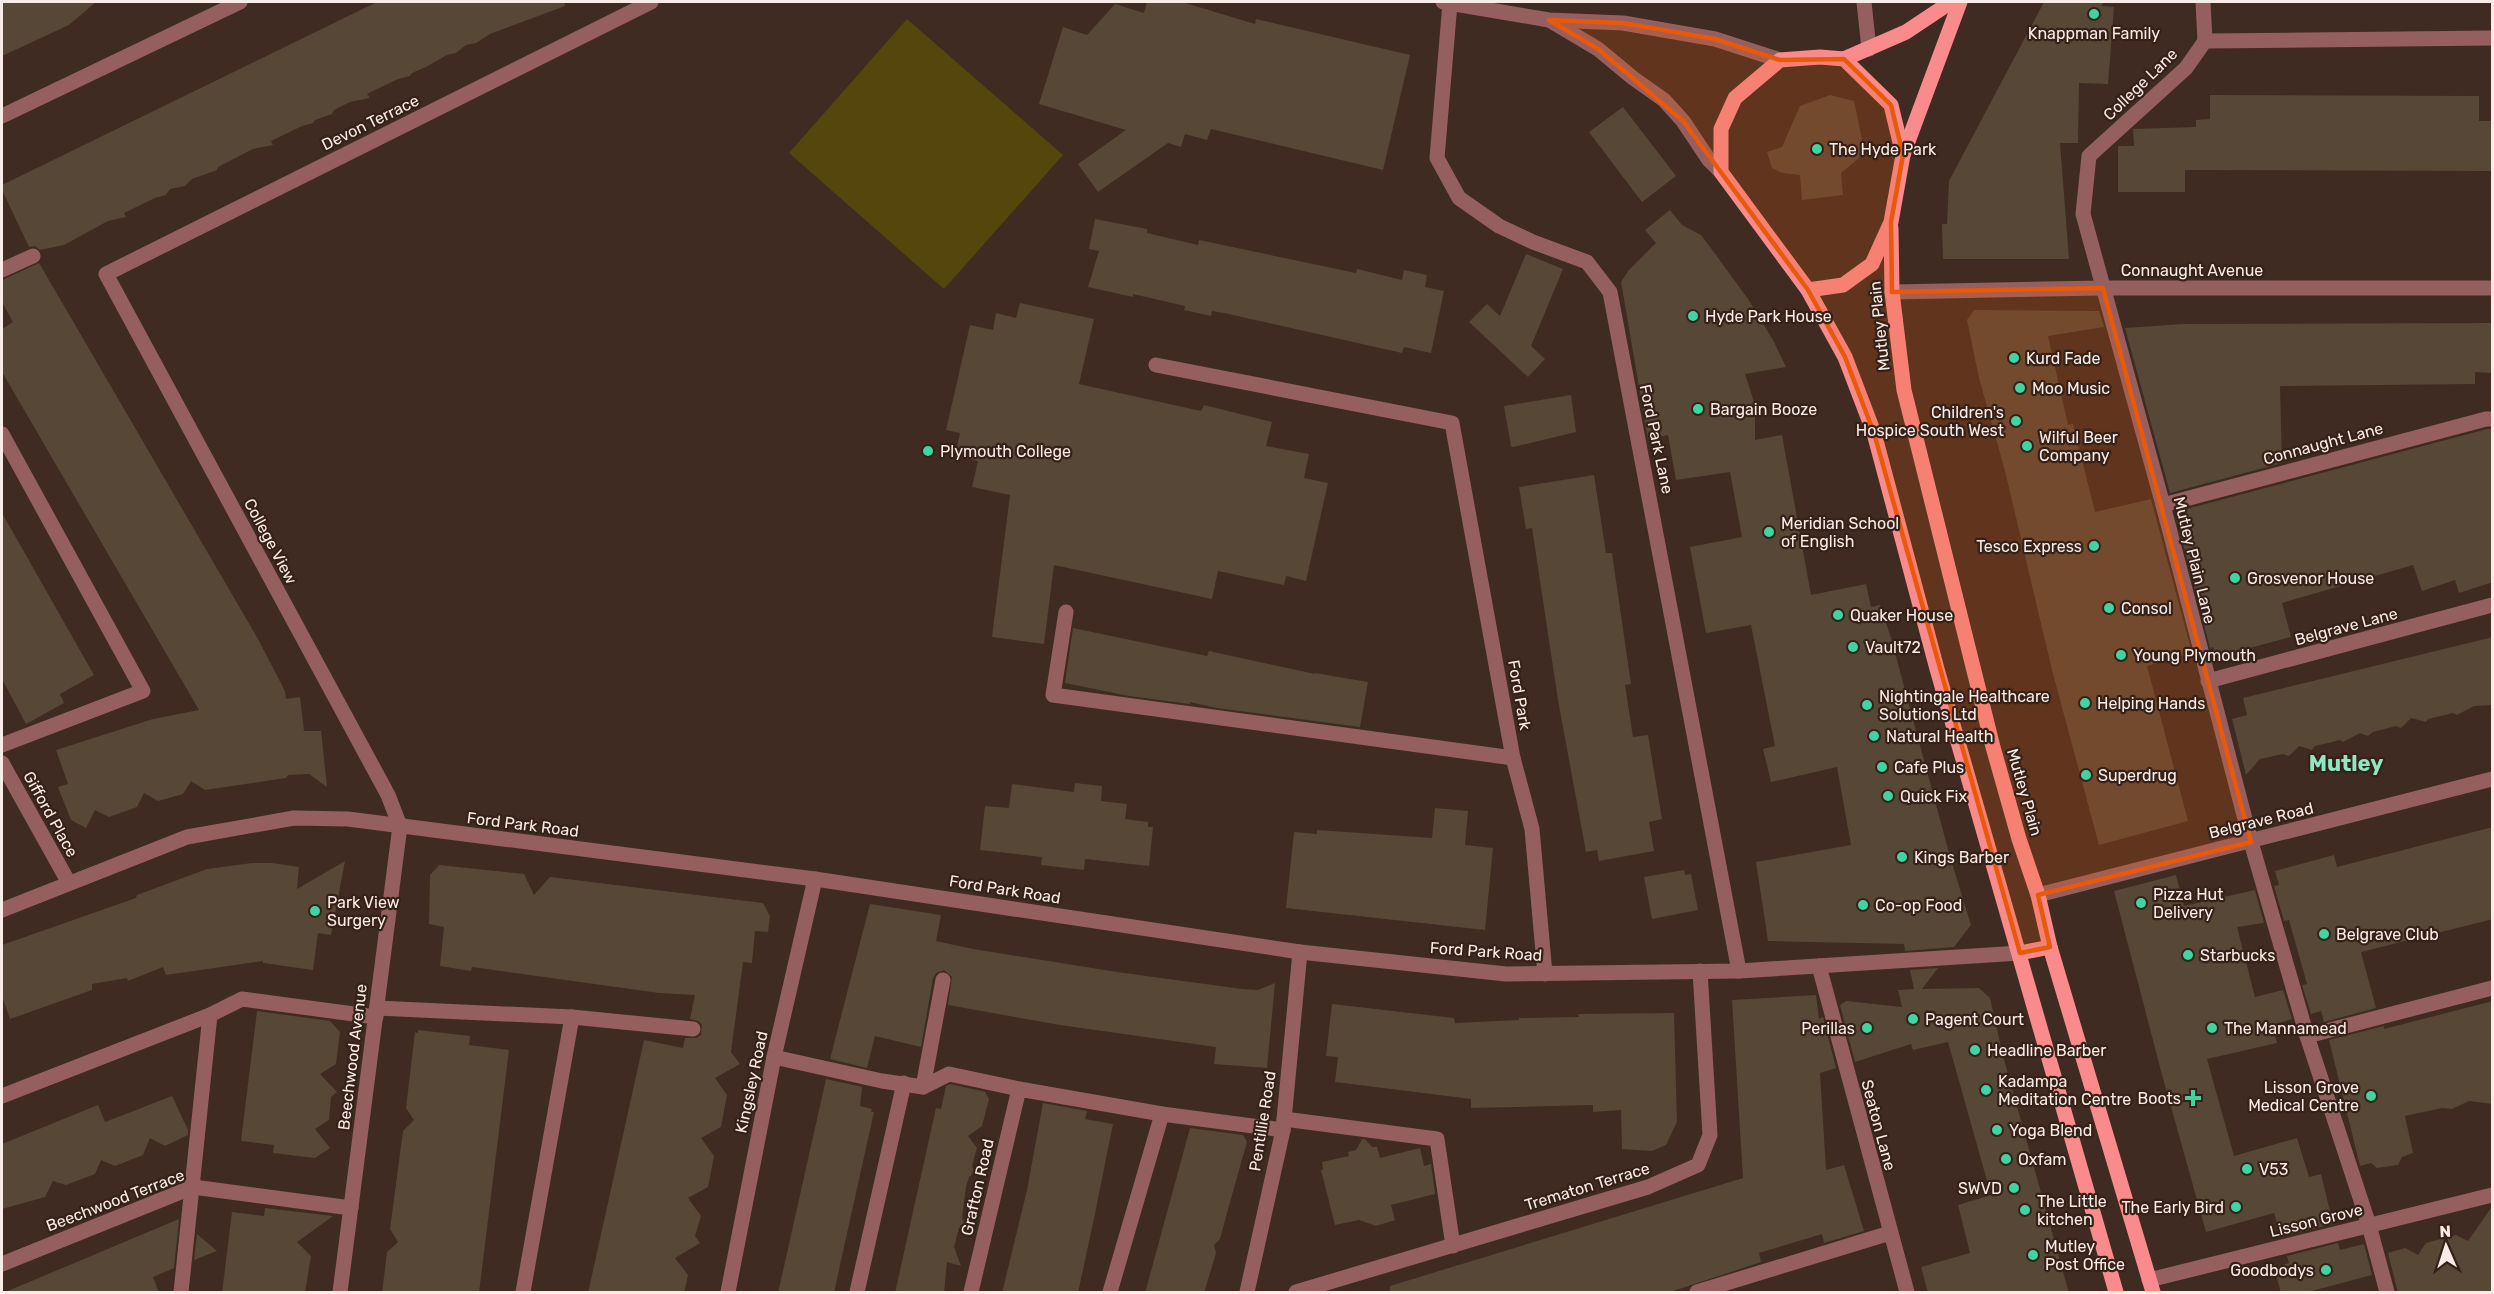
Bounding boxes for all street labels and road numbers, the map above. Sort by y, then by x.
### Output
street label: College Lane [2099,44,2181,124]
street label: Devon Terrace [318,91,422,154]
street label: Connaught Avenue [2121,261,2263,280]
street label: Mutley Plain [1865,280,1894,372]
street label: Ford Park Lane [1636,383,1677,496]
street label: Connaught Lane [2261,418,2385,469]
street label: College View [240,495,301,588]
street label: Mutley Plain Lane [2170,495,2220,626]
street label: Belgrave Lane [2293,604,2400,649]
street label: Ford Park [1504,658,1535,732]
street label: Mutley Plain [2003,746,2046,838]
street label: Gifford Place [19,768,82,860]
street label: Belgrave Road [2207,798,2315,843]
street label: Ford Park Road [466,808,580,841]
street label: Ford Park Road [948,871,1062,908]
street label: Ford Park Road [1429,938,1543,965]
street label: Beechwood Avenue [334,983,371,1131]
street label: Kingsley Road [731,1029,772,1135]
street label: Pentillie Road [1245,1070,1280,1173]
street label: Seaton Lane [1857,1078,1900,1173]
street label: Grafton Road [957,1137,998,1237]
street label: Trematon Terrace [1522,1158,1652,1215]
street label: Beechwood Terrace [43,1165,187,1236]
street label: Lisson Grove [2268,1200,2365,1241]

